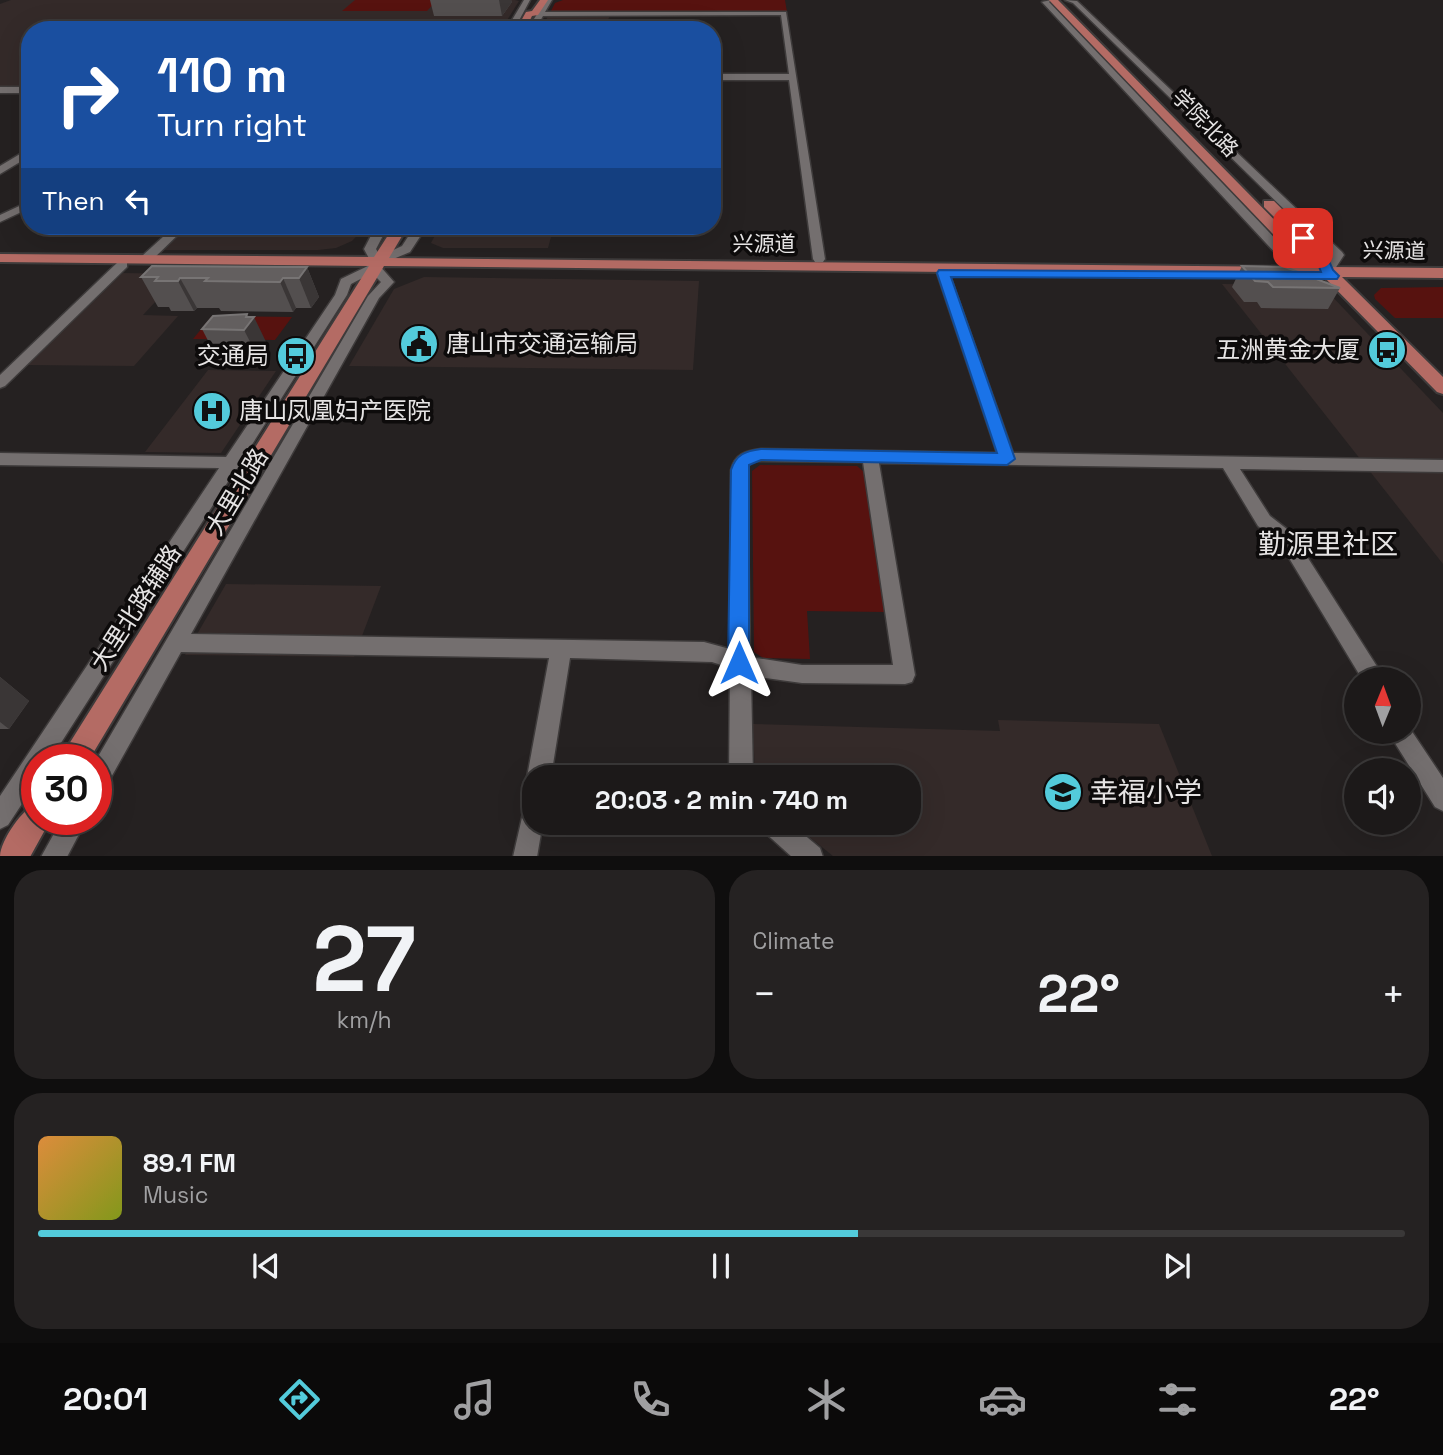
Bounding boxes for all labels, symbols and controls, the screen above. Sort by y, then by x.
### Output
text: 110 m [157,44,287,106]
icon: right [42,49,133,140]
street label: 学院北路 [1166,83,1244,162]
text: Turn right [157,105,307,145]
icon: left [119,182,157,220]
text: Then [42,184,105,218]
pin [1273,208,1333,268]
icon: arrive [1284,219,1322,257]
street label: 兴源道 [733,230,796,257]
street label: 兴源道 [1362,236,1426,265]
public building icon: 唐山市交通运输局 [398,323,440,365]
place label: 唐山市交通运输局 [446,328,638,359]
bus stop icon: 五洲黄金大厦 [1366,329,1408,371]
place label: 五洲黄金大厦 [1216,334,1360,365]
bus stop icon: 交通局 [275,335,317,377]
place label: 交通局 [197,340,269,371]
hospital icon: 唐山凤凰妇产医院 [191,390,233,432]
place label: 唐山凤凰妇产医院 [239,395,431,426]
street label: 大里北路 [199,443,275,541]
district label: 勤源里社区 [1258,526,1398,562]
street label: 大里北路辅路 [83,539,188,677]
position arrow [702,626,776,700]
north arrow [1344,667,1421,744]
map controls [1344,667,1421,835]
speed limit sign: 30 [21,744,112,835]
button: sound [1344,758,1421,835]
school or university icon: 幸福小学 [1042,771,1084,813]
place label: 幸福小学 [1090,774,1202,810]
text: 20:03 · 2 min · 740 m [595,783,848,817]
text: 27 [312,901,416,1018]
text: Climate [753,926,835,956]
text: 22° [1038,961,1120,1027]
text: − [753,970,776,1018]
text: + [1381,970,1405,1018]
text: km/h [337,1005,392,1035]
text: 89.1 FM [143,1146,236,1180]
text: Music [143,1180,208,1210]
icon: previous [247,1247,285,1285]
icon: pause [702,1247,740,1285]
icon: next [1158,1247,1196,1285]
icon: directions [275,1375,324,1424]
icon: music [450,1375,499,1424]
icon: phone [626,1375,675,1424]
icon: climate [802,1375,851,1424]
icon: car [978,1375,1027,1424]
icon: filters [1153,1375,1202,1424]
text: 20:01 [63,1379,148,1419]
text: 22° [1329,1379,1380,1419]

